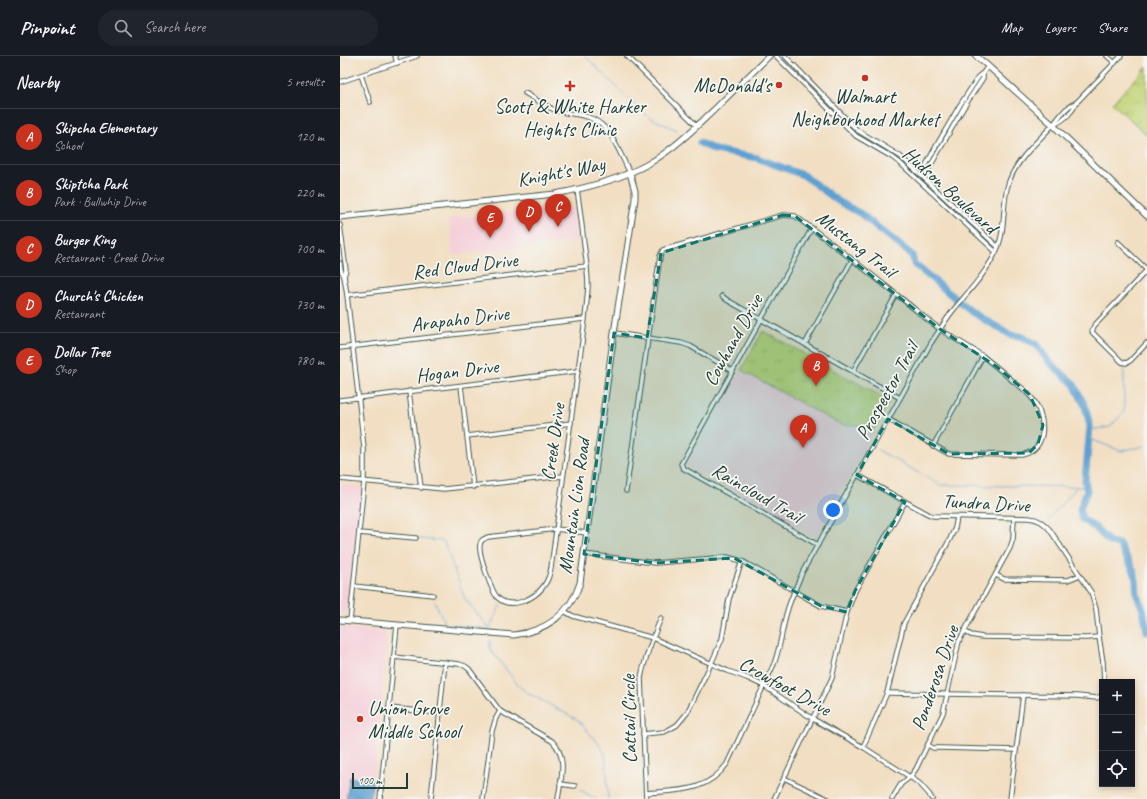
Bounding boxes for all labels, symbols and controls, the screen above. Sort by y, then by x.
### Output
search box [98,10,378,46]
text: Pinpoint [20,16,74,40]
icon: search [112,17,134,39]
text: Search here [144,18,205,37]
text: Map [1001,19,1023,36]
text: Layers [1045,19,1076,36]
text: Share [1098,19,1127,36]
text: Nearby [16,72,59,93]
place label: McDonald's [693,73,773,98]
marker: Walmart Neighborhood Market [860,73,870,83]
text: 5 results [286,74,324,90]
marker: Scott & White Harker Heights Clinic [564,80,576,92]
marker: McDonald's [774,80,784,90]
place label: Walmart Neighborhood Market [791,84,942,132]
place label: Scott & White Harker Heights Clinic [494,94,648,142]
text: Skipcha Elementary [54,119,156,138]
text: A [26,129,32,145]
text: 120 m [296,129,324,145]
text: School [54,138,82,154]
street label: Hudson Boulevard [897,141,1005,241]
street label: Knight's Way [515,151,608,193]
text: Skiptcha Park [54,175,127,194]
text: B [26,185,32,201]
text: 220 m [296,185,324,201]
text: Park · Bullwhip Drive [54,194,146,210]
pin: C [545,194,571,227]
pin: D [516,199,542,232]
pin: E [477,205,503,238]
street label: Mustang Trail [811,205,904,285]
text: Burger King [54,231,115,250]
text: C [26,241,32,257]
text: 700 m [296,241,324,257]
street label: Red Cloud Drive [411,247,520,285]
text: Restaurant · Creek Drive [54,250,163,266]
text: Church's Chicken [54,287,143,306]
street label: Cowhand Drive [698,288,769,390]
text: D [25,297,33,313]
text: 730 m [296,297,324,313]
street label: Arapaho Drive [410,300,512,337]
text: Restaurant [54,306,104,322]
street label: Prospector Trail [850,335,926,444]
text: Dollar Tree [54,343,110,362]
text: E [26,353,32,369]
text: 780 m [296,353,324,369]
street label: Hogan Drive [414,353,501,388]
pin: B [803,353,829,386]
text: Shop [54,362,76,378]
street label: Creek Drive [535,400,571,482]
pin: A [790,415,816,448]
street label: Mountain Lion Road [552,434,596,575]
street label: Raincloud Trail [707,457,810,531]
street label: Tundra Drive [942,488,1032,518]
your location [823,500,843,520]
street label: Ponderosa Drive [905,621,965,734]
street label: Crowfoot Drive [735,651,837,722]
street label: Cattail Circle [616,673,642,764]
map controls [1099,679,1135,787]
button: + [1099,679,1135,715]
place label: Union Grove Middle School [368,696,463,744]
marker: Union Grove Middle School [355,714,365,724]
button: − [1099,715,1135,751]
button: locate [1099,751,1135,787]
scale bar [352,771,408,790]
text: 100 m [358,773,382,787]

